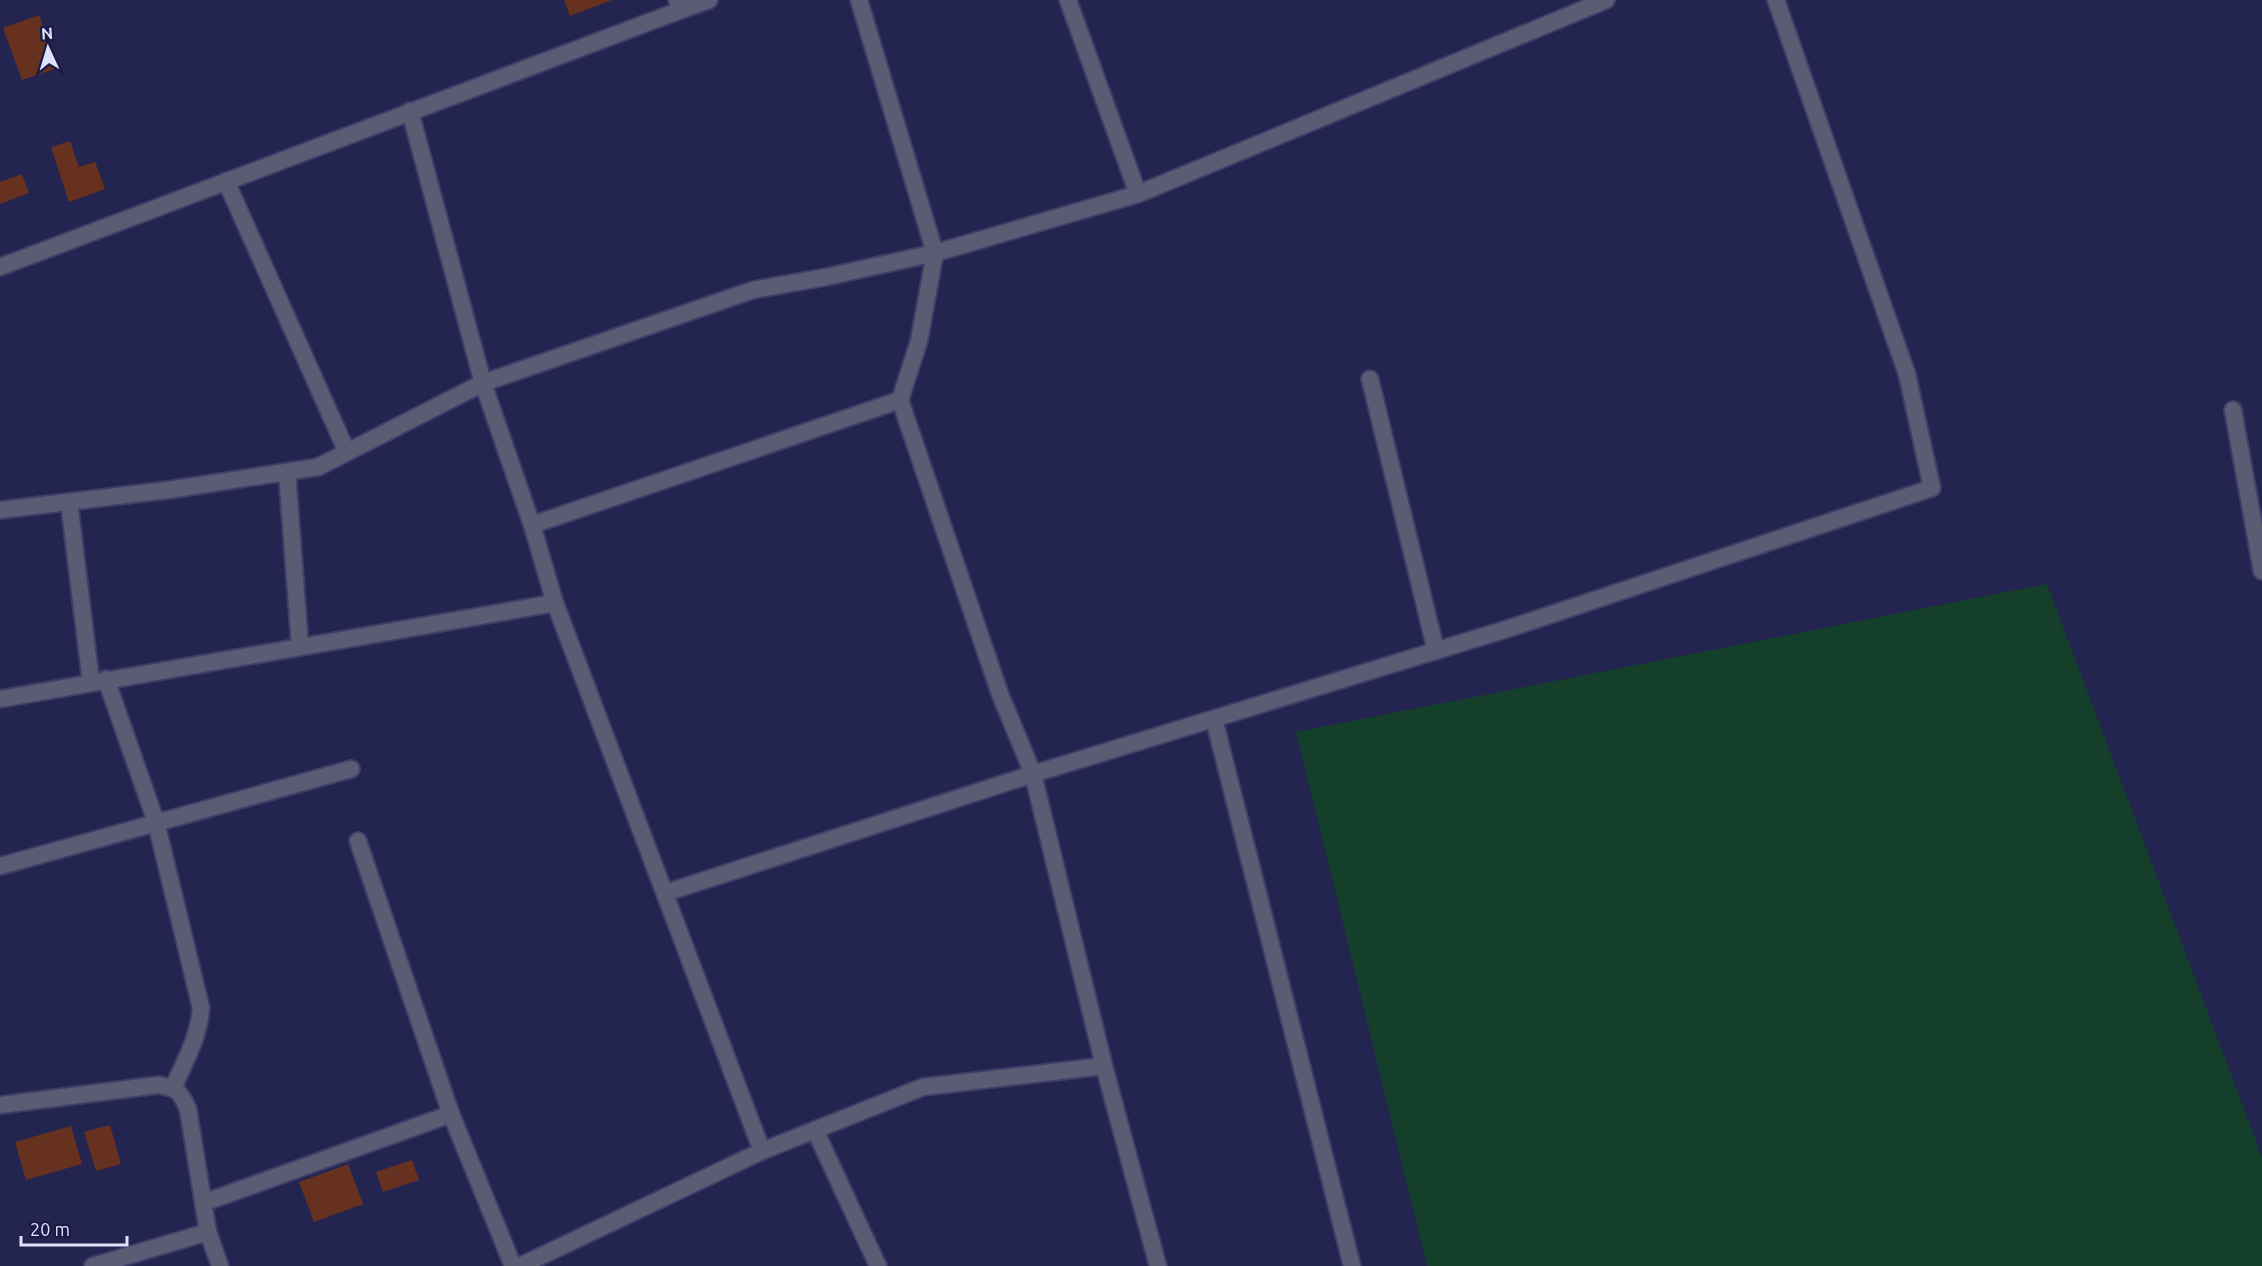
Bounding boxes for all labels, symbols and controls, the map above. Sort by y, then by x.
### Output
north arrow [18,18,78,78]
text: N [40,24,54,42]
scale bar [21,1209,128,1247]
text: 20 m [30,1219,70,1239]

